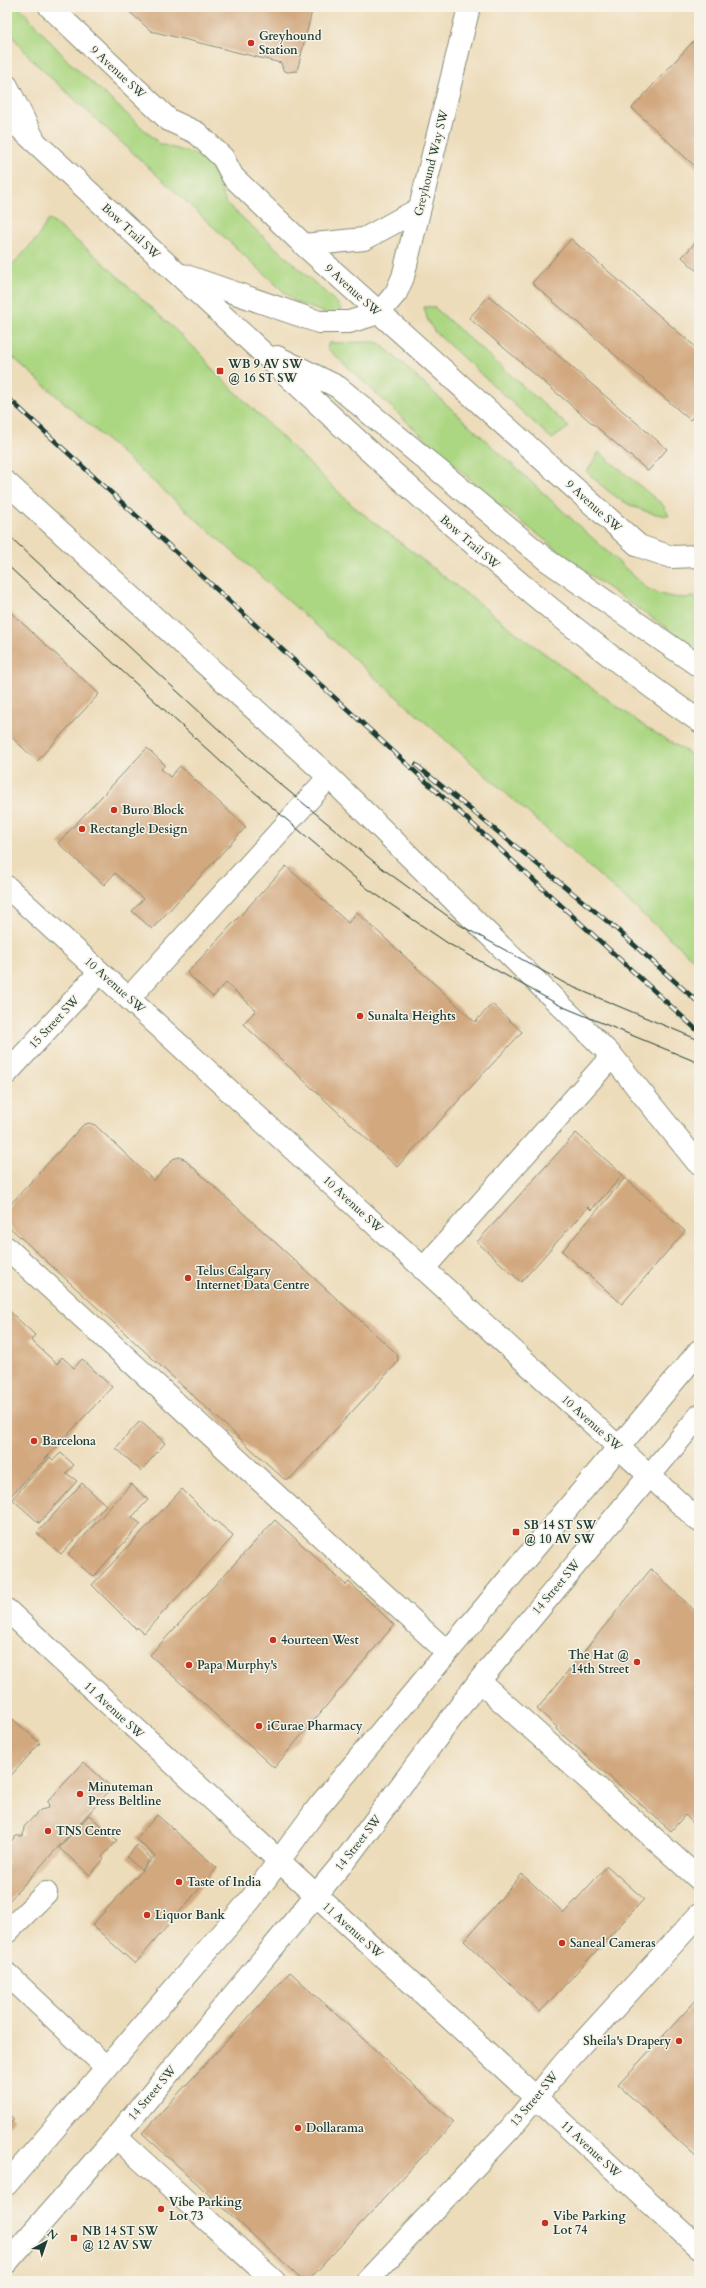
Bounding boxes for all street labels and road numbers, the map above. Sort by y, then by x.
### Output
street label: 9 Avenue SW [87,42,150,102]
street label: Greyhound Way SW [410,107,452,218]
street label: Bow Trail SW [98,200,164,263]
street label: 9 Avenue SW [321,260,385,320]
street label: 9 Avenue SW [562,476,626,536]
street label: Bow Trail SW [437,511,504,573]
street label: 10 Avenue SW [81,953,149,1017]
street label: 15 Street SW [25,992,83,1052]
street label: 10 Avenue SW [319,1172,387,1237]
street label: 10 Avenue SW [558,1391,626,1455]
street label: 14 Street SW [528,1556,584,1618]
street label: 11 Avenue SW [80,1678,148,1743]
street label: 14 Street SW [331,1811,385,1874]
street label: 11 Avenue SW [319,1898,387,1962]
street label: 14 Street SW [124,2062,180,2124]
street label: 13 Street SW [506,2068,562,2130]
street label: 11 Avenue SW [557,2117,625,2182]

